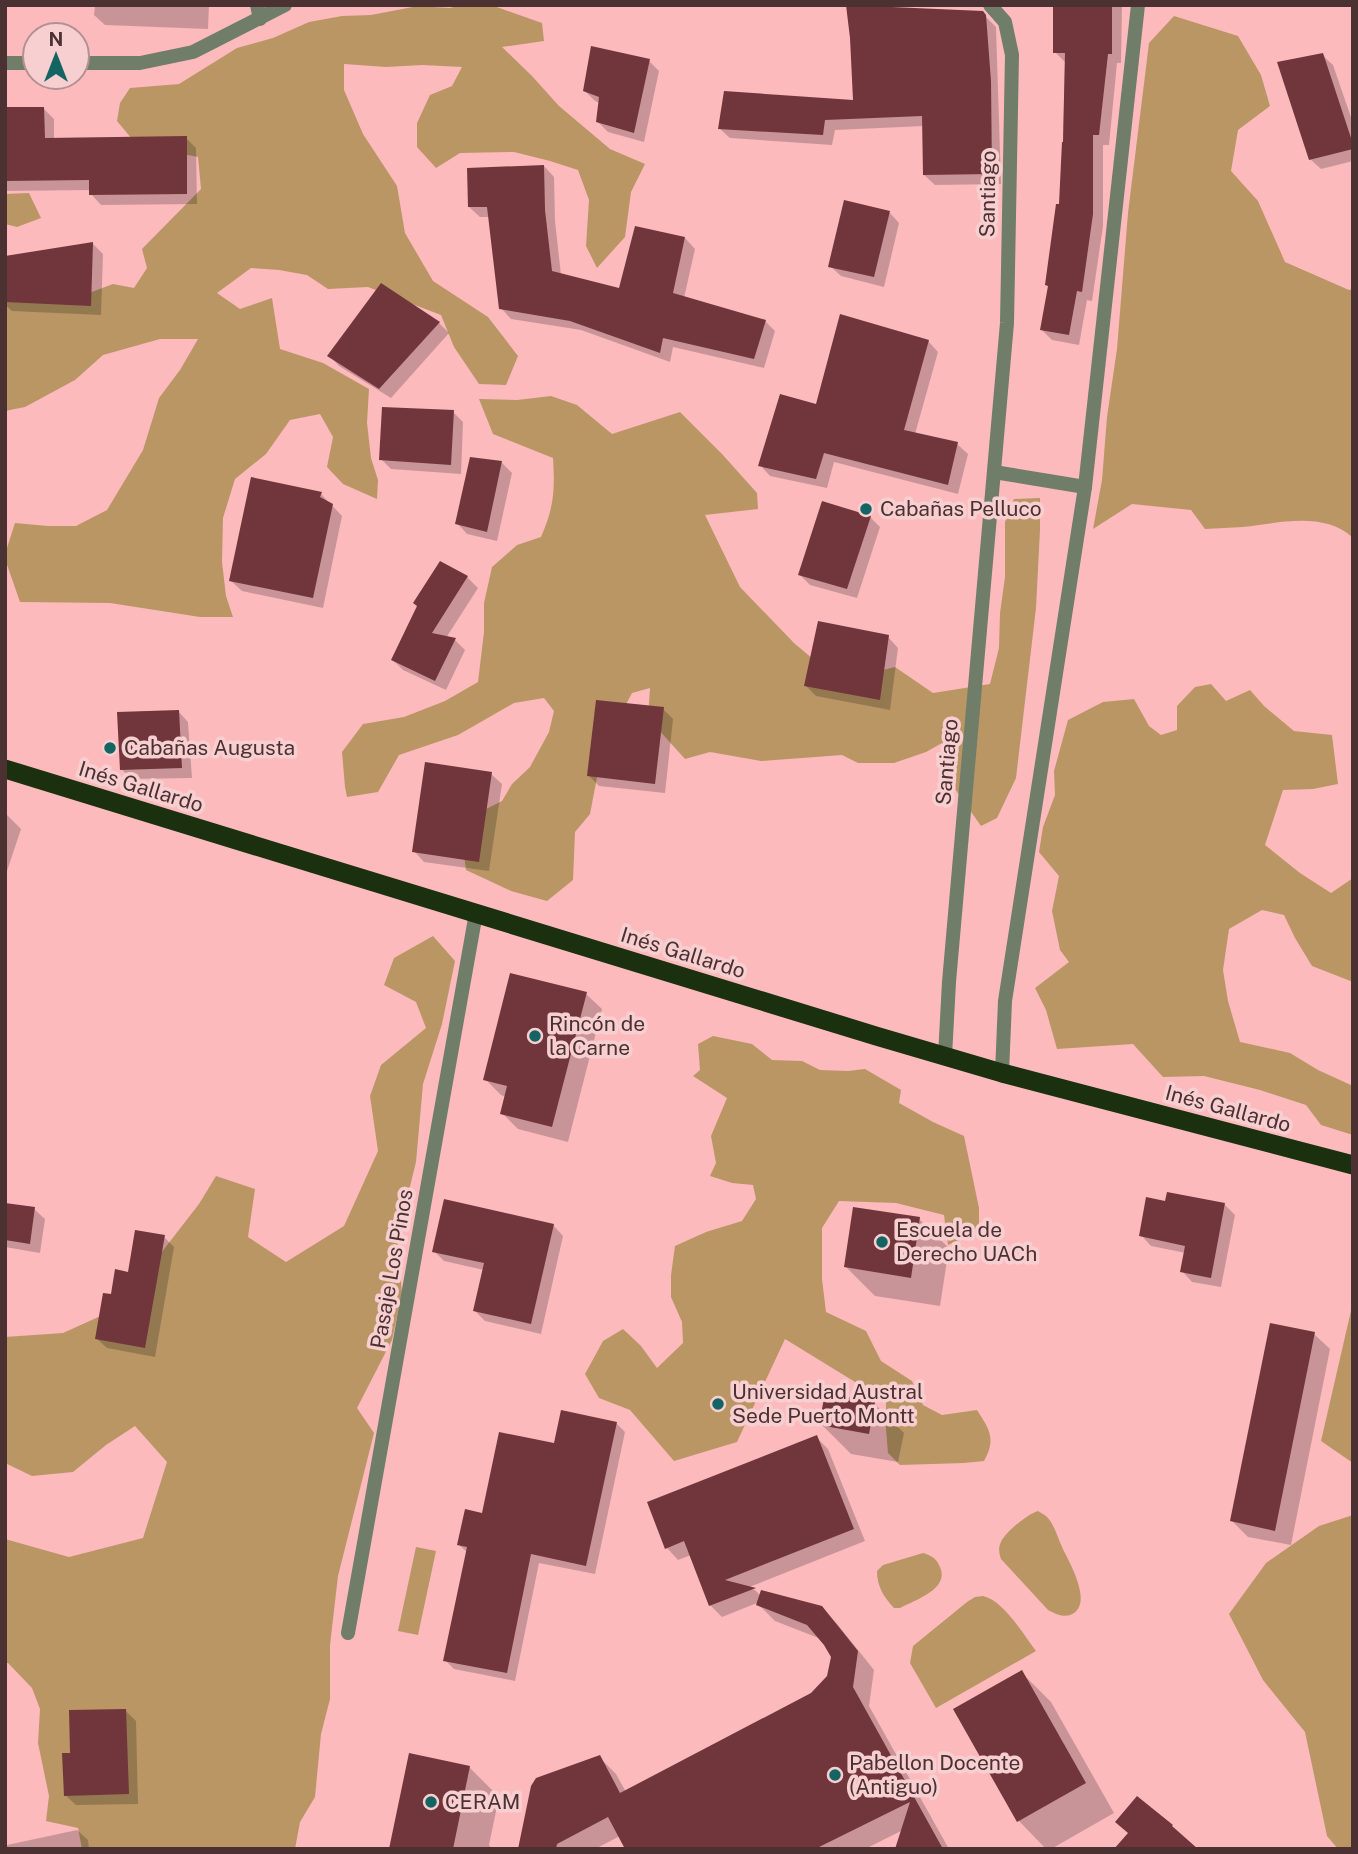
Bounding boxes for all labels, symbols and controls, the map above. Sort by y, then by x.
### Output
north arrow [21,21,91,91]
text: N [49,28,63,50]
street label: Santiago [974,150,1001,238]
place label: Cabañas Pelluco [880,496,1042,521]
marker: Cabañas Pelluco [858,501,874,517]
street label: Santiago [930,718,963,806]
place label: Cabañas Augusta [124,735,295,760]
marker: Cabañas Augusta [102,740,118,756]
street label: Inés Gallardo [76,756,206,817]
street label: Inés Gallardo [618,922,748,983]
place label: Rincón de la Carne [549,1011,645,1060]
marker: Rincón de la Carne [527,1028,543,1044]
street label: Inés Gallardo [1163,1080,1294,1137]
street label: Pasaje Los Pinos [365,1187,418,1351]
place label: Escuela de Derecho UACh [896,1217,1037,1266]
marker: Escuela de Derecho UACh [874,1234,890,1250]
place label: Universidad Austral Sede Puerto Montt [732,1379,923,1428]
marker: Universidad Austral Sede Puerto Montt [710,1396,726,1412]
place label: Pabellon Docente (Antiguo) [849,1750,1020,1799]
marker: Pabellon Docente (Antiguo) [827,1767,843,1783]
place label: CERAM [445,1789,520,1814]
marker: CERAM [423,1794,439,1810]

